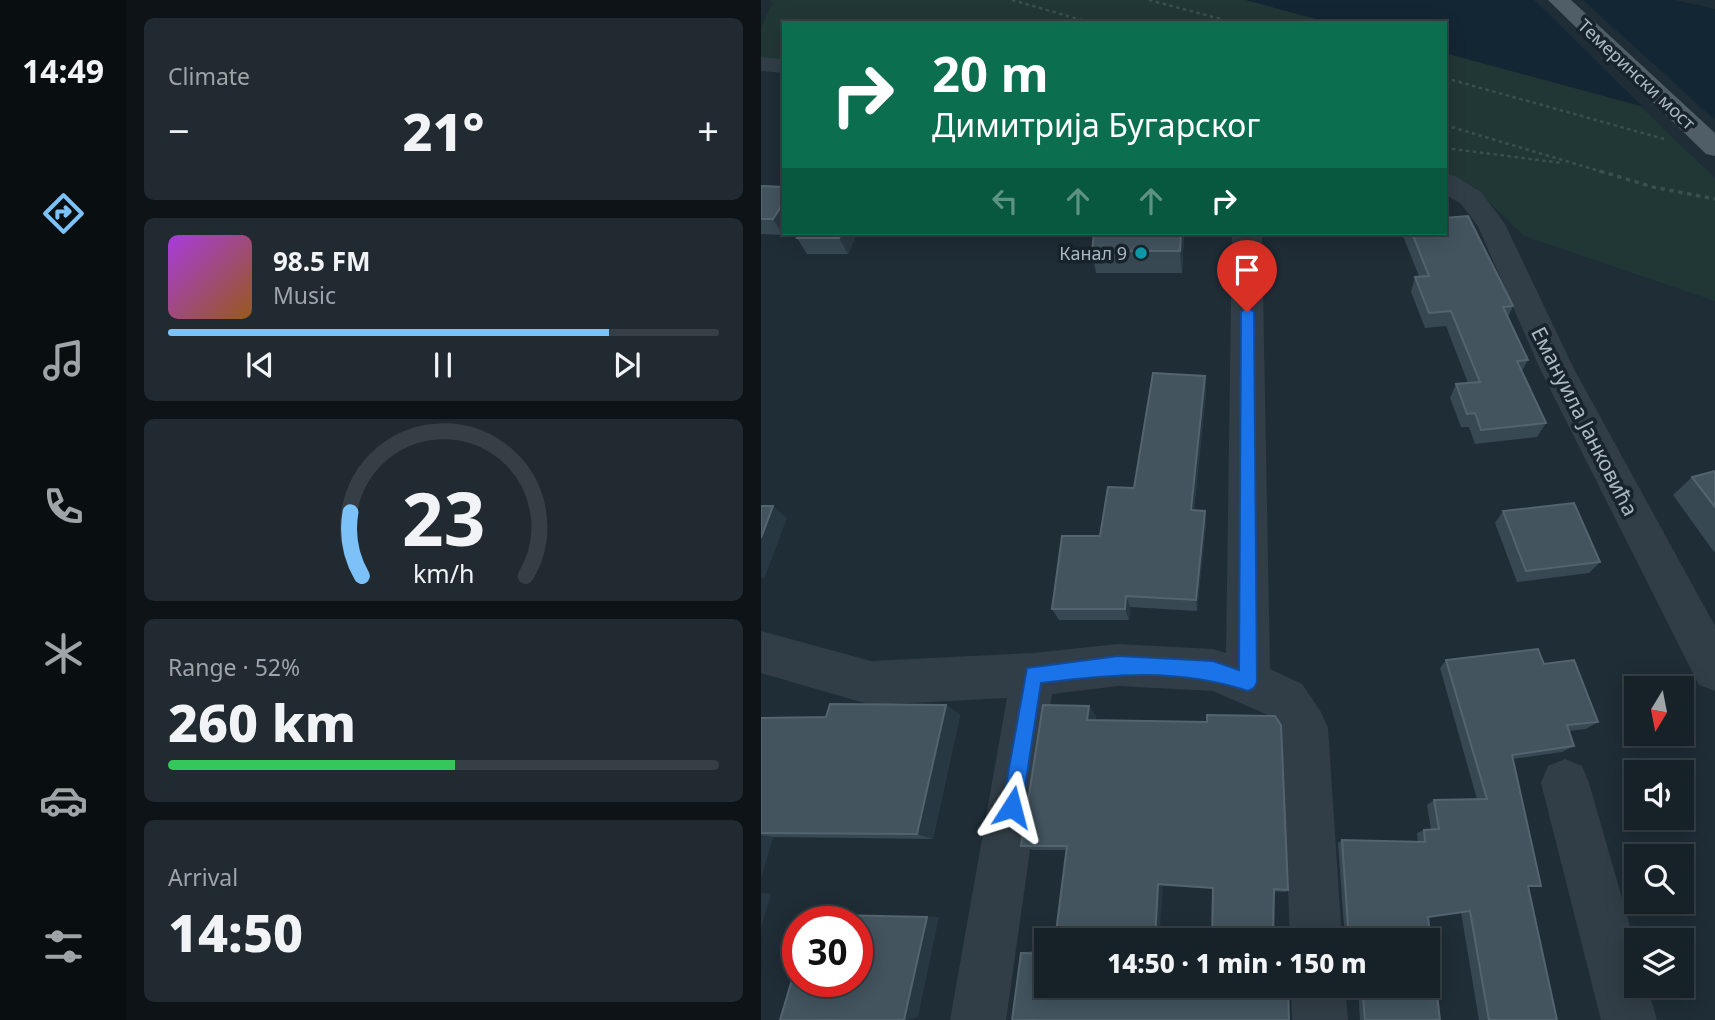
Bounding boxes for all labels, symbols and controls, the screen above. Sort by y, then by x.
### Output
street label: Темерински мост [1573,13,1701,135]
text: 20 m [932,40,1049,106]
text: 14:49 [22,49,104,92]
icon: right [817,49,908,140]
text: Climate [168,60,250,92]
text: 21° [402,95,485,166]
text: Димитрија Бугарског [932,103,1260,146]
text: − [168,104,190,156]
text: + [697,104,719,156]
icon: left [986,182,1024,220]
icon: ahead [1059,182,1097,220]
icon: ahead [1132,182,1170,220]
icon: right [1205,182,1243,220]
icon: directions [39,189,88,238]
pin [1217,240,1277,312]
place label: Канал 9 [1059,241,1127,265]
text: 98.5 FM [273,243,370,279]
marker: Канал 9 [1133,245,1149,261]
icon: arrive [1228,251,1266,289]
text: Music [273,279,336,311]
street label: Емануила Јанковића [1525,322,1645,520]
icon: music [39,336,88,385]
icon: previous [241,346,279,384]
icon: pause [424,346,462,384]
icon: next [608,346,646,384]
text: 23 [402,468,485,567]
icon: phone [39,482,88,531]
text: km/h [413,556,474,590]
icon: climate [39,629,88,678]
text: Range · 52% [168,651,300,683]
north arrow [1624,676,1694,746]
map controls [1624,676,1694,998]
text: 260 km [168,686,356,757]
button: sound [1624,760,1694,830]
position arrow [975,770,1049,844]
icon: car [39,776,88,825]
button: search [1624,844,1694,914]
text: Arrival [168,861,238,893]
text: 14:50 [168,896,303,967]
speed limit sign: 30 [782,906,873,997]
icon: filters [39,922,88,971]
button: layers [1624,928,1694,998]
text: 14:50 · 1 min · 150 m [1107,945,1367,981]

